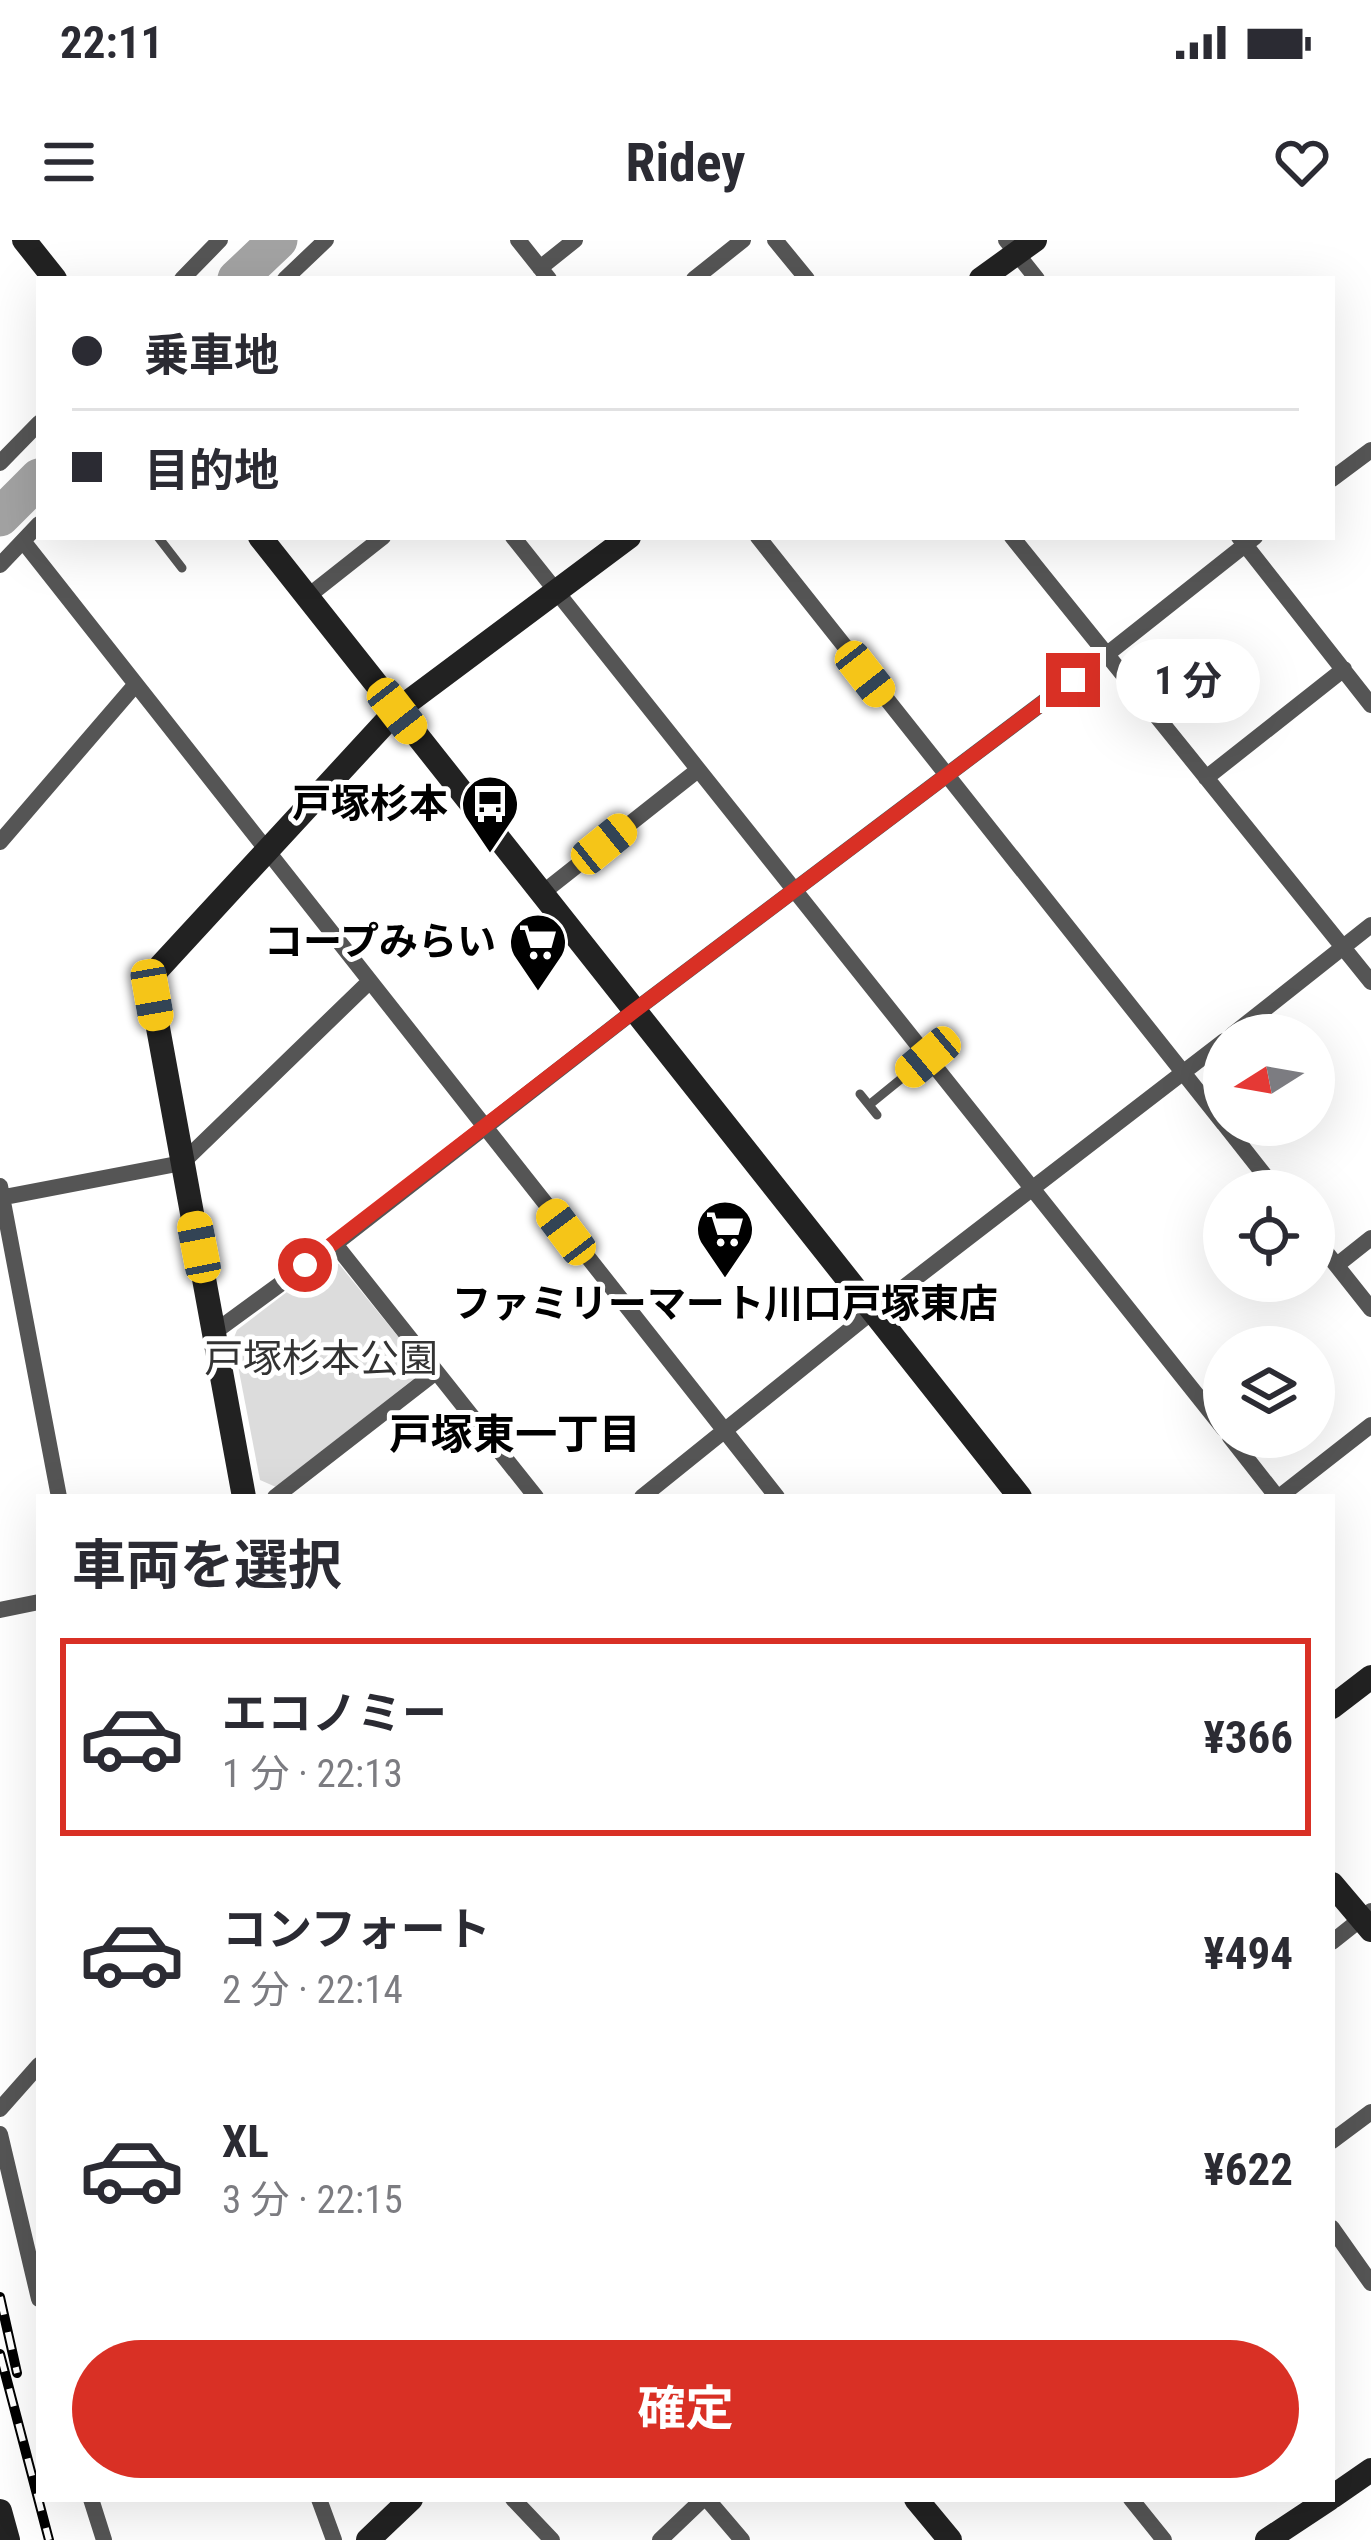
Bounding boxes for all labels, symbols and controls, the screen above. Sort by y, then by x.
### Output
text: 22:11 [60,16,163,69]
icon: menu [36,129,102,195]
icon: heart [1269,129,1335,195]
text: Ridey [626,131,745,194]
text: 乗車地 [144,329,279,382]
text: 目的地 [144,444,279,497]
car [829,635,901,713]
callout: 1 分 [1115,638,1259,722]
route end [1046,653,1100,707]
text: 1 分 [1154,658,1222,704]
car [361,672,433,750]
bus stop icon: 戸塚杉本 [459,773,521,855]
place label: 戸塚杉本 [292,781,448,827]
car [565,807,643,881]
supermarket icon: コープみらい [507,911,569,993]
place label: コープみらい [264,919,496,965]
car [128,956,176,1034]
north arrow [1203,1014,1335,1146]
map controls [1203,1014,1335,1458]
car [889,1020,967,1094]
button: locate [1203,1170,1335,1302]
car [530,1192,602,1272]
supermarket icon: ファミリーマート川口戸塚東店 [694,1198,756,1280]
car [174,1208,224,1286]
route start [278,1238,332,1292]
place label: ファミリーマート川口戸塚東店 [452,1281,998,1327]
button: layers [1203,1326,1335,1458]
park label: 戸塚杉本公園 [204,1336,438,1382]
district label: 戸塚東一丁目 [389,1410,641,1459]
text: 車両を選択 [72,1534,342,1597]
icon: car [78,1683,186,1791]
text: エコノミー [222,1687,447,1740]
text: ¥366 [1203,1711,1293,1764]
text: 1 分 · 22:13 [222,1751,403,1797]
icon: car [78,1899,186,2007]
text: コンフォート [222,1903,491,1956]
text: ¥494 [1203,1927,1293,1980]
text: 2 分 · 22:14 [222,1967,403,2013]
icon: car [78,2115,186,2223]
text: XL [222,2115,269,2168]
text: ¥622 [1203,2143,1293,2196]
text: 3 分 · 22:15 [222,2177,403,2223]
button: 確定 [72,2340,1299,2478]

